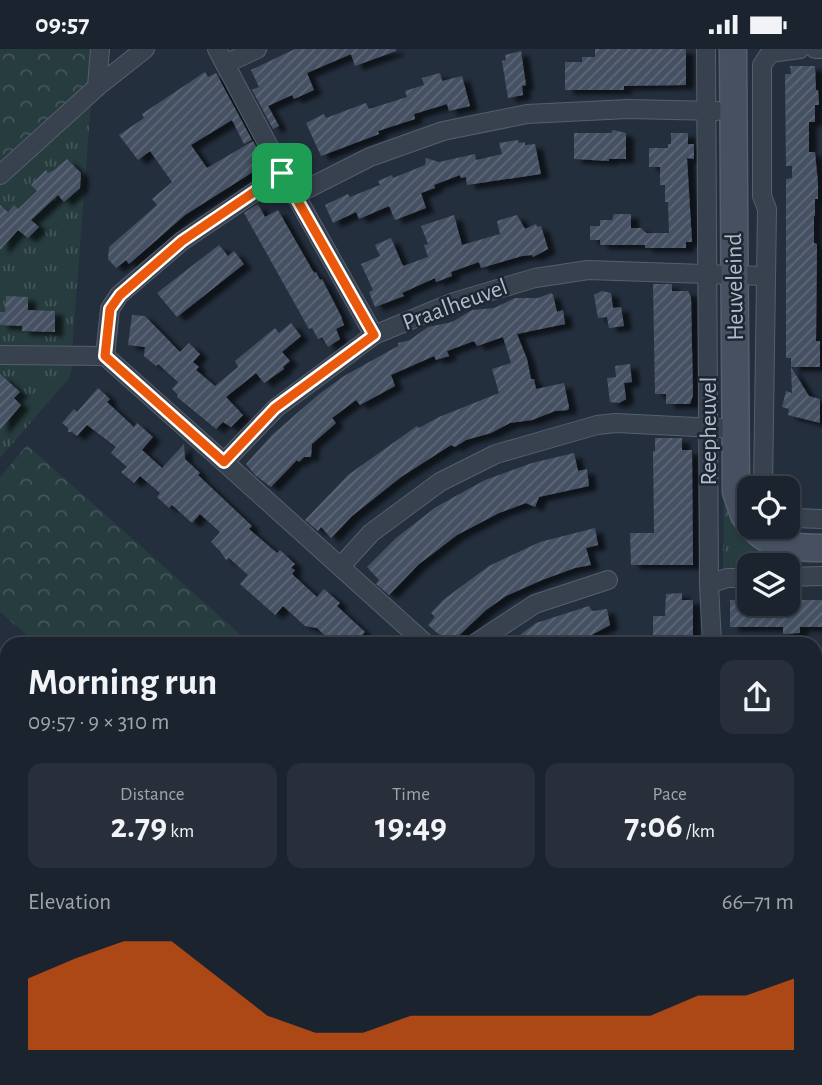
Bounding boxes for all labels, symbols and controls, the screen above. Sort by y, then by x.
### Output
text: 09:57 [35,11,90,37]
pin [252,143,312,203]
icon: arrive [263,154,301,192]
street label: Heuveleind [722,233,748,341]
street label: Praalheuvel [399,275,511,335]
street label: Reepheuvel [697,376,721,486]
map controls [737,476,800,616]
button: locate [737,476,800,539]
button: layers [737,553,800,616]
button: share [720,660,794,734]
text: Morning run [28,664,217,702]
text: 09:57 · 9 × 310 m [28,711,169,734]
text: Distance [120,785,185,804]
text: Time [392,785,430,804]
text: Pace [653,785,687,804]
text: 2.79 [111,809,167,844]
text: 19:49 [375,809,447,844]
text: 7:06 [624,809,683,844]
text: km [167,822,194,841]
text: /km [683,822,715,841]
text: Elevation [28,891,111,914]
text: 66–71 m [722,891,794,914]

